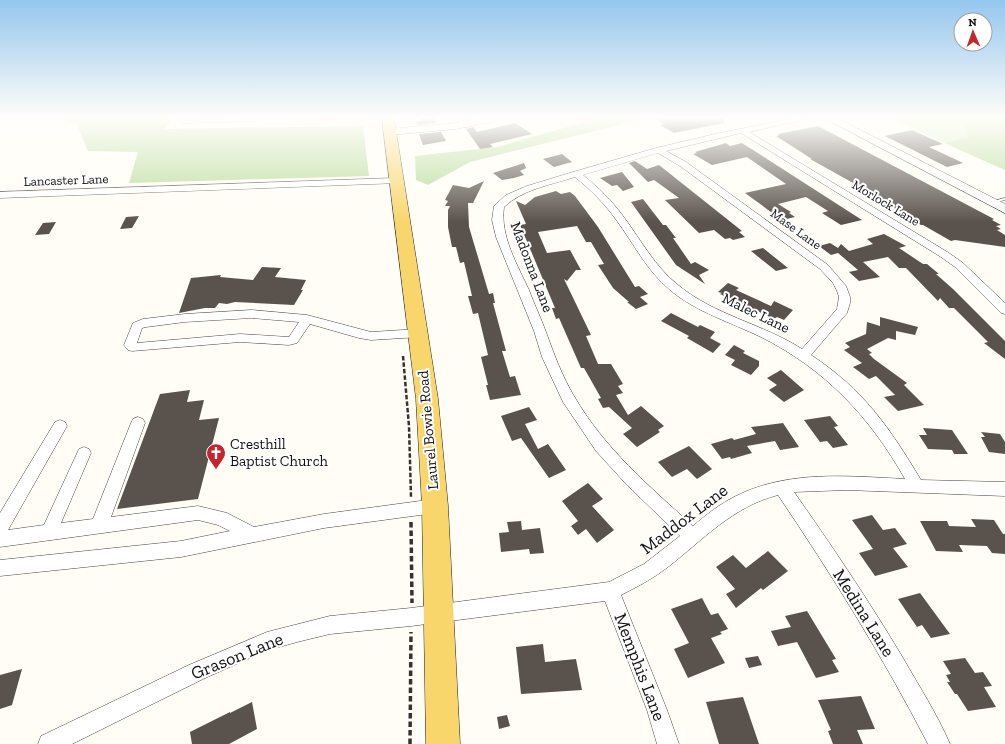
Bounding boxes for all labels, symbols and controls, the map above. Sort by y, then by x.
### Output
north arrow [953,12,993,52]
text: N [968,16,978,29]
street label: Lancaster Lane [23,171,109,189]
street label: Morlock Lane [850,177,922,229]
street label: Mase Lane [768,206,824,252]
street label: Madonna Lane [507,219,557,315]
street label: Malec Lane [719,289,793,337]
street label: Laurel Bowie Road [414,369,442,490]
place label: Cresthill Baptist Church [230,435,329,470]
church icon: Cresthill Baptist Church [205,442,227,470]
street label: Maddox Lane [636,479,732,559]
street label: Medina Lane [828,565,900,661]
street label: Memphis Lane [609,610,671,724]
street label: Grason Lane [188,628,286,684]

